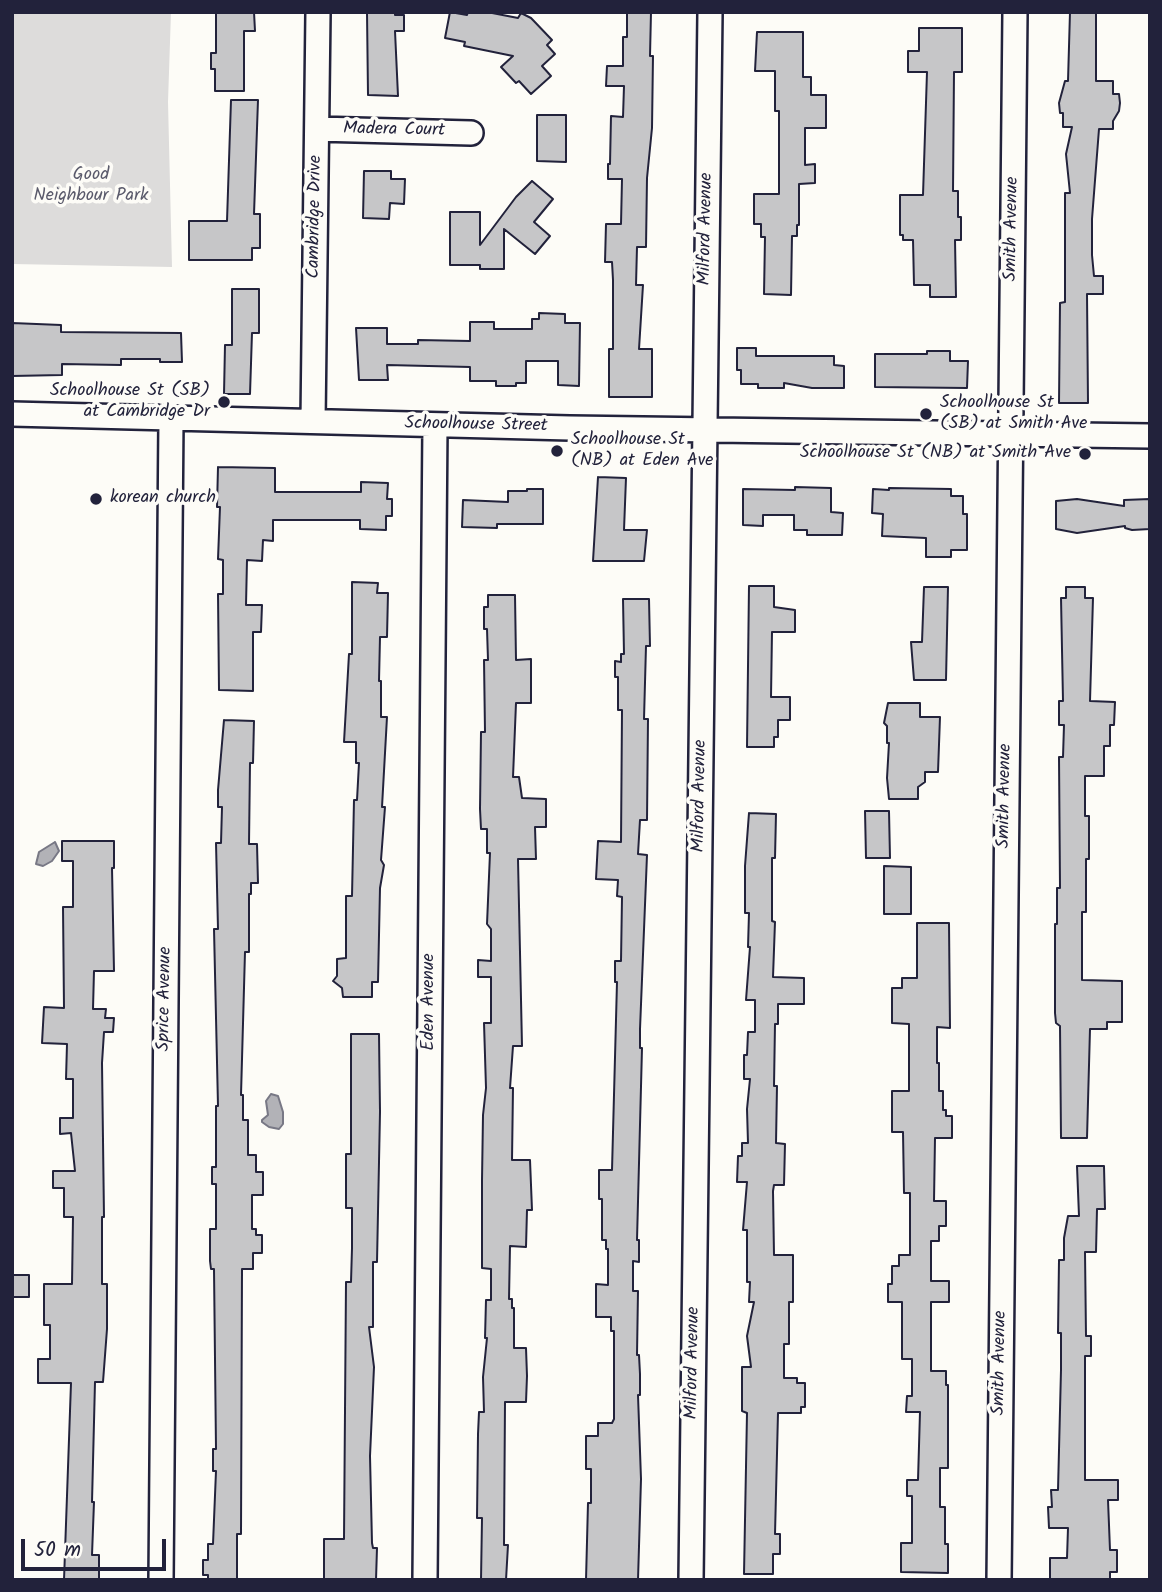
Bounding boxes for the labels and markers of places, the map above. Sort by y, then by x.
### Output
place label: Schoolhouse St (SB) at Cambridge Dr [50,381,210,424]
place label: Schoolhouse St (SB) at Smith Ave [940,393,1087,436]
marker: Schoolhouse St (SB) at Cambridge Dr [216,394,232,410]
marker: Schoolhouse St (SB) at Smith Ave [918,406,934,422]
place label: Schoolhouse St (NB) at Eden Ave [571,430,713,472]
marker: Schoolhouse St (NB) at Eden Ave [549,443,565,459]
place label: Schoolhouse St (NB) at Smith Ave [800,443,1071,465]
marker: Schoolhouse St (NB) at Smith Ave [1077,446,1093,462]
place label: korean church [110,488,216,510]
marker: korean church [88,491,104,507]

